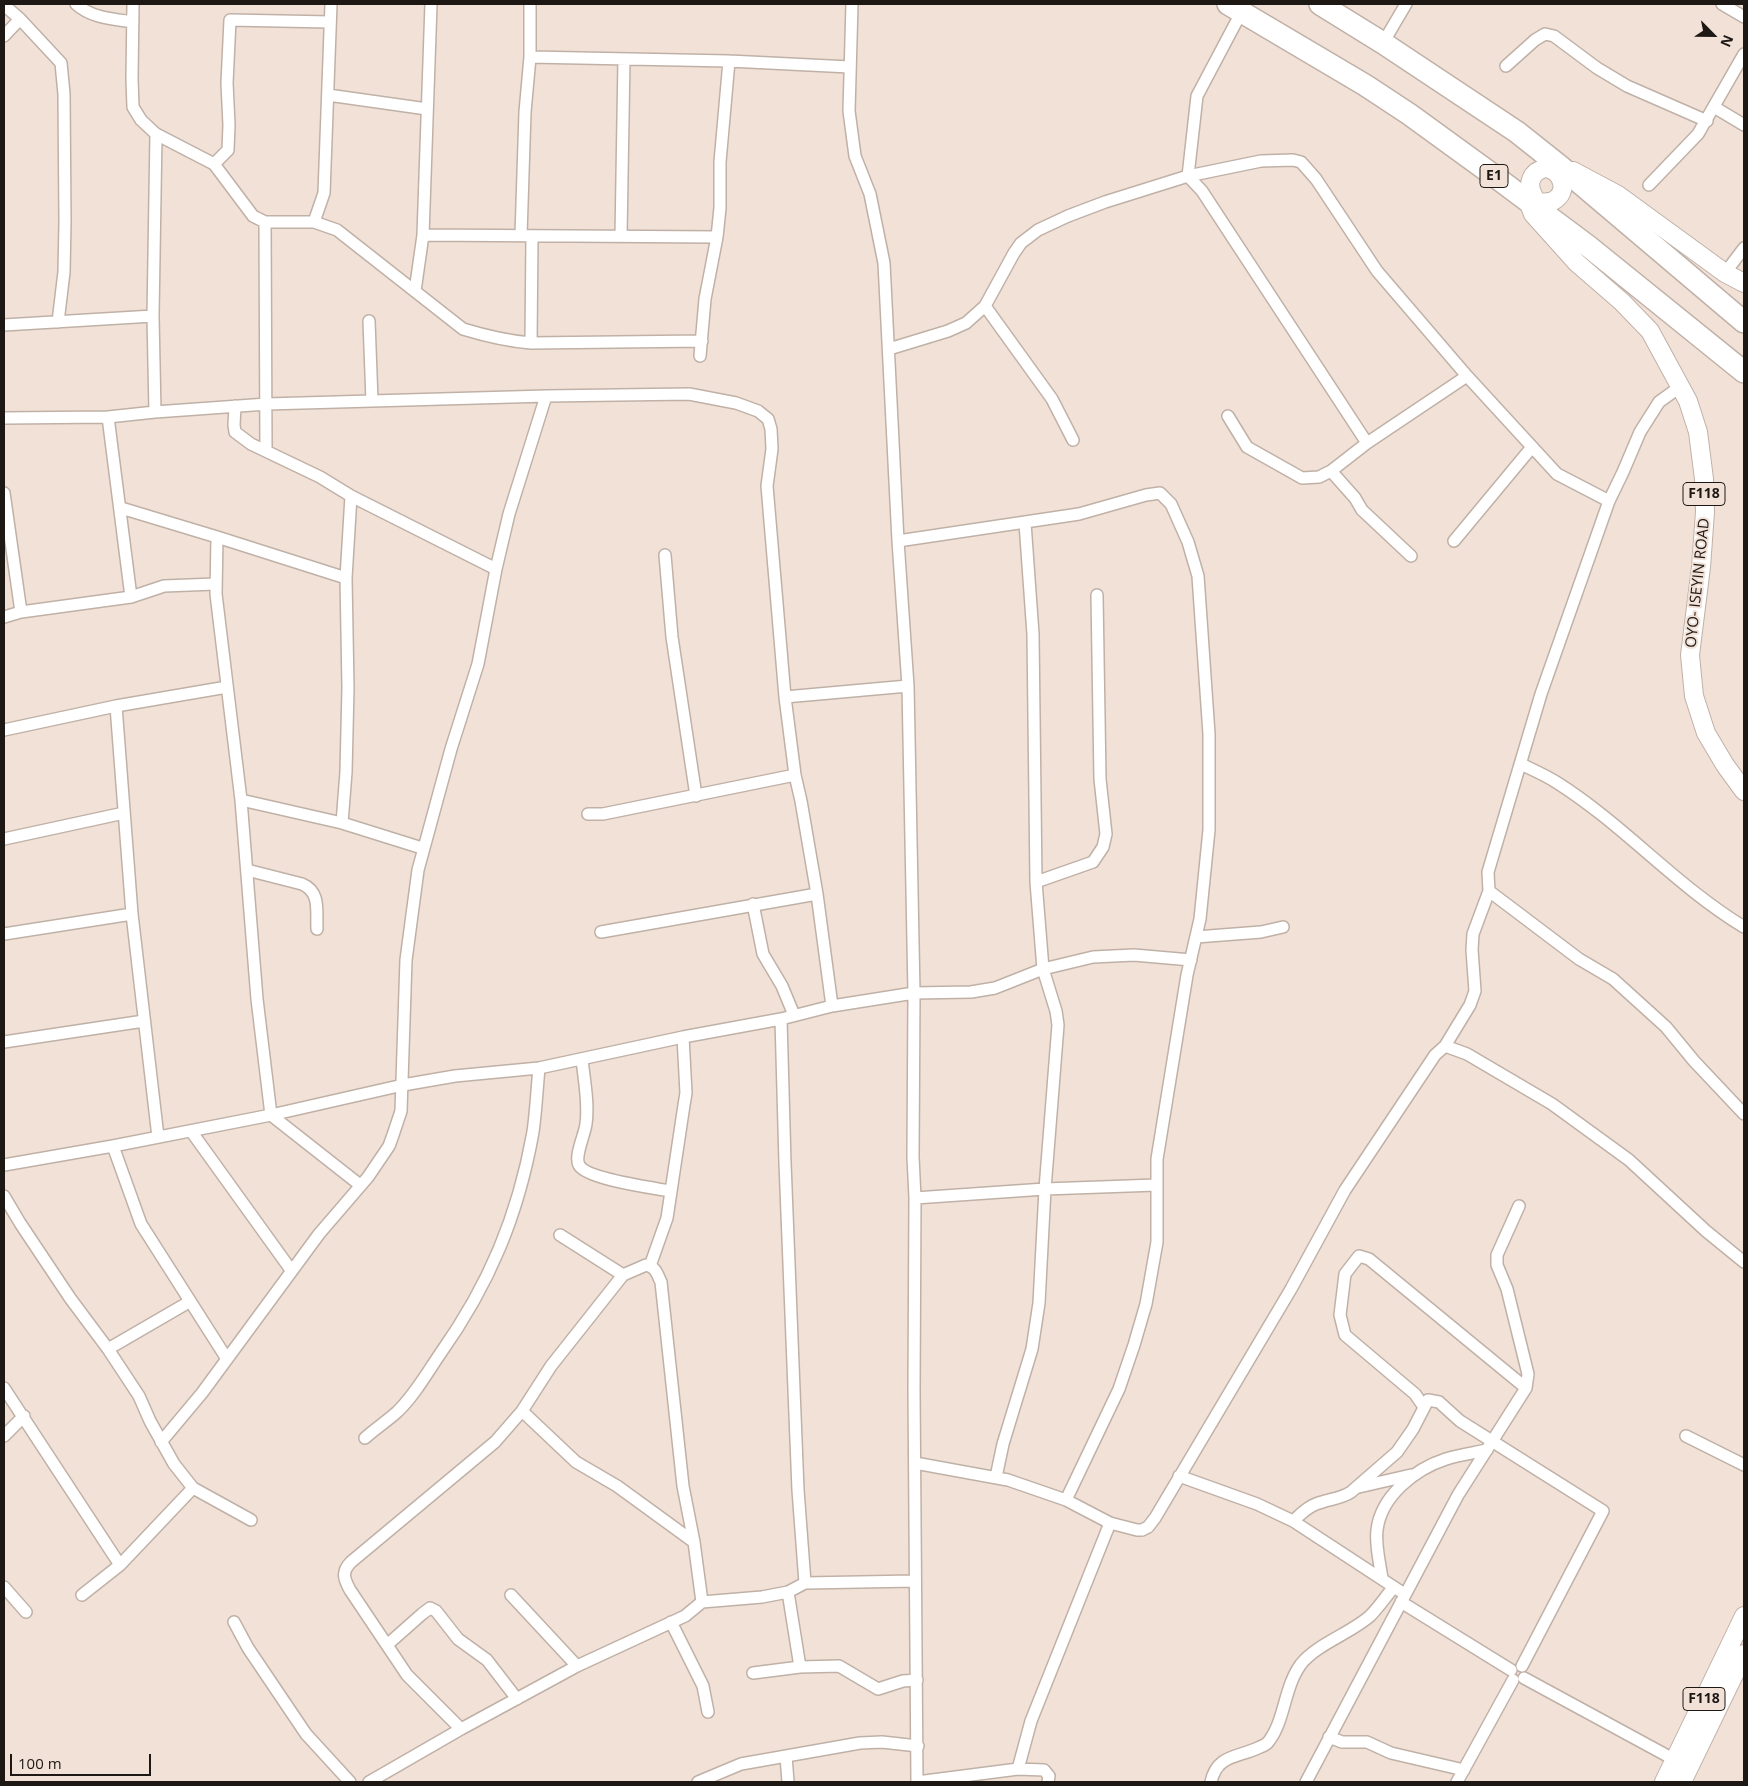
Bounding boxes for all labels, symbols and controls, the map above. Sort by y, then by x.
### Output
north arrow [1688,10,1738,60]
text: N [1716,32,1738,50]
road number: E1 [1480,165,1508,188]
road number: F118 [1683,482,1725,506]
street label: OYO- ISEYIN ROAD [1682,517,1714,649]
road number: F118 [1683,1688,1725,1710]
scale bar [12,1744,154,1776]
text: 100 m [18,1753,62,1773]

